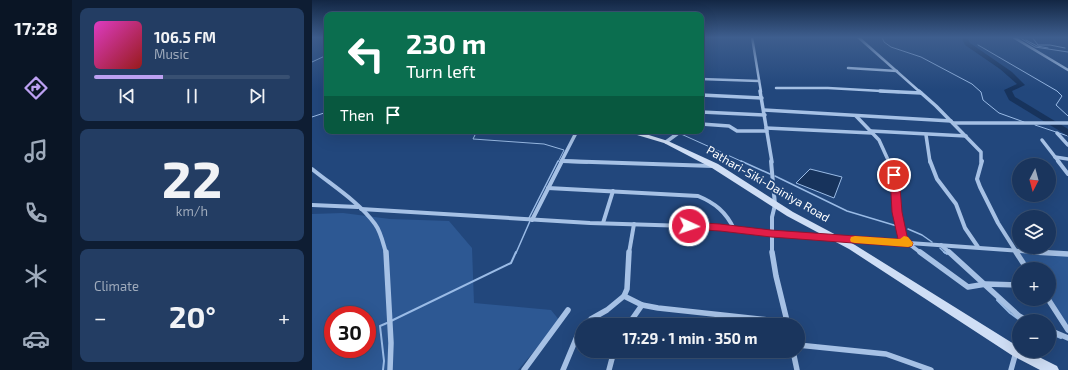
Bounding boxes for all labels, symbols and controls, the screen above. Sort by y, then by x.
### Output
text: 17:28 [14,17,58,39]
text: 230 m [406,26,487,60]
text: 106.5 FM [154,28,216,46]
icon: left [340,28,392,80]
text: Music [154,46,189,62]
text: Turn left [406,60,476,82]
icon: directions [22,74,50,102]
icon: previous [116,85,138,107]
icon: pause [181,85,203,107]
icon: next [246,85,268,107]
icon: arrive [382,104,404,126]
text: Then [340,106,374,124]
icon: music [22,137,50,165]
street label: Pathari-Siki-Dainiya Road [705,142,832,224]
text: 22 [162,146,222,208]
pin [877,158,911,192]
north arrow [1012,158,1056,202]
map controls [1012,158,1056,358]
icon: arrive [883,164,905,186]
icon: phone [22,199,50,227]
text: km/h [176,203,208,219]
position arrow [668,205,710,247]
button: layers [1012,210,1056,254]
icon: climate [22,262,50,290]
button: + [1012,262,1056,306]
text: Climate [94,278,139,294]
text: 20° [169,298,216,334]
text: − [94,304,107,330]
text: + [278,304,290,330]
speed limit sign: 30 [324,306,376,358]
button: − [1012,314,1056,358]
icon: car [22,325,50,353]
text: 17:29 · 1 min · 350 m [622,329,758,347]

